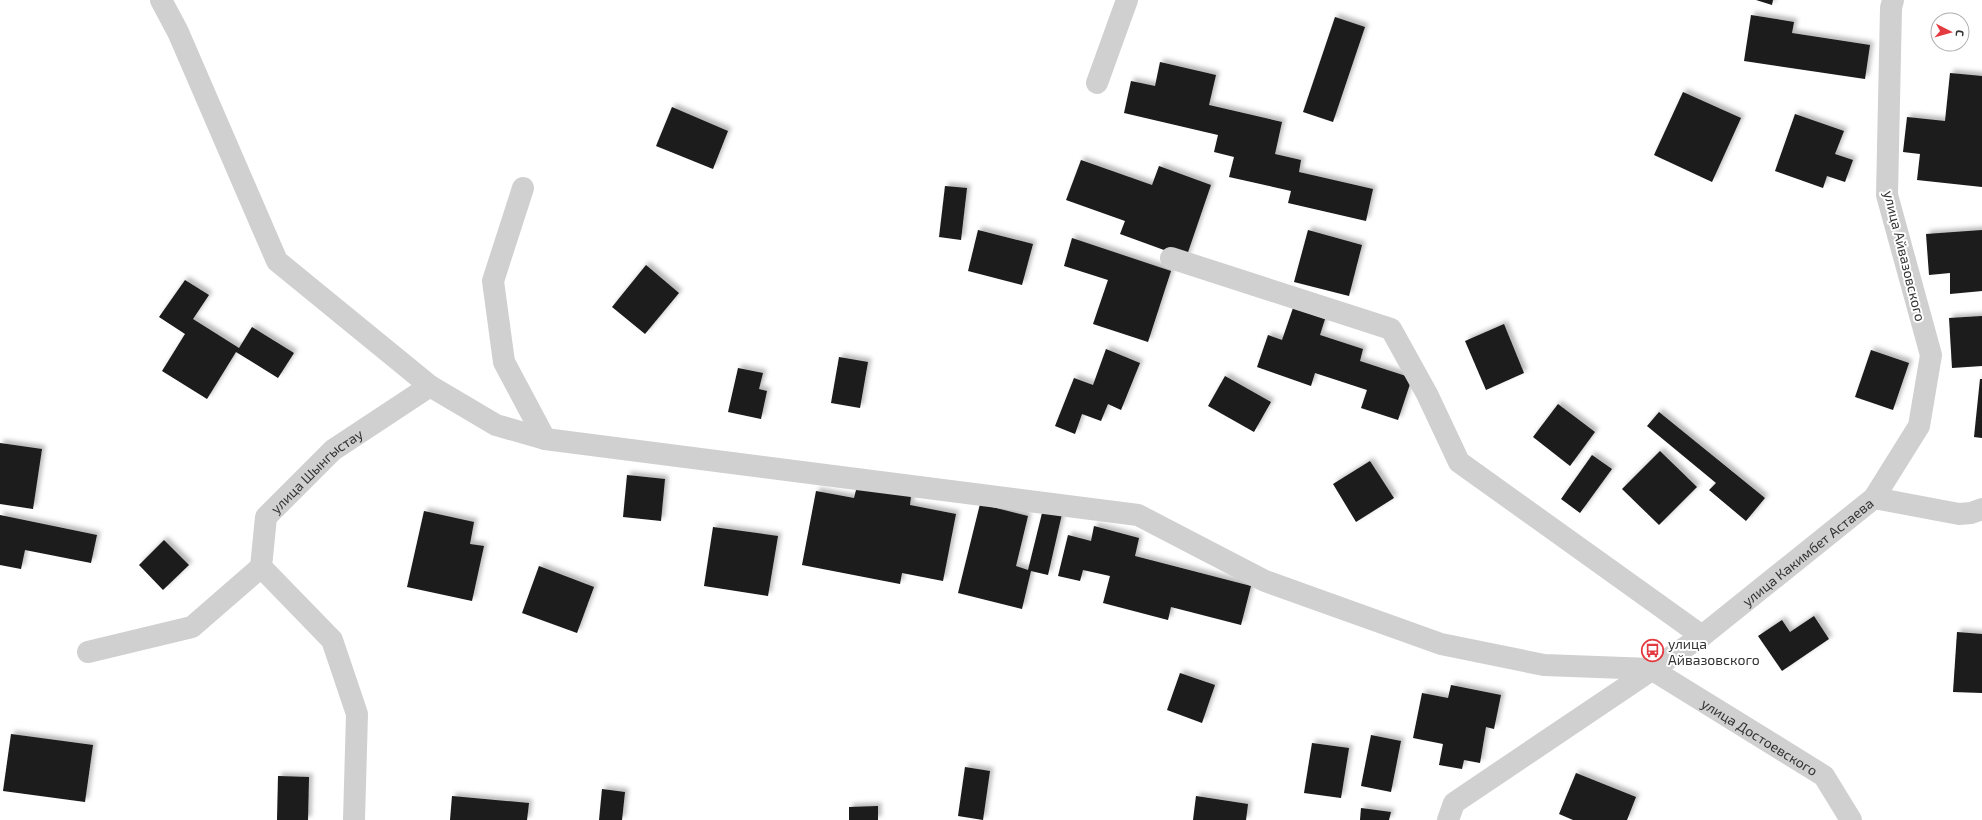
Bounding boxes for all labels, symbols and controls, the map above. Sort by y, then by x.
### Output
north arrow [1930,12,1970,52]
text: С [1954,29,1967,38]
street label: улица Айвазовского [1881,189,1929,323]
street label: улица Шынгыстау [267,424,366,516]
street label: улица Какимбет Астаева [1738,494,1876,609]
place label: улица Айвазовского [1668,635,1760,668]
bus stop icon: улица Айвазовского [1639,638,1665,664]
street label: улица Достоевского [1699,694,1821,779]

